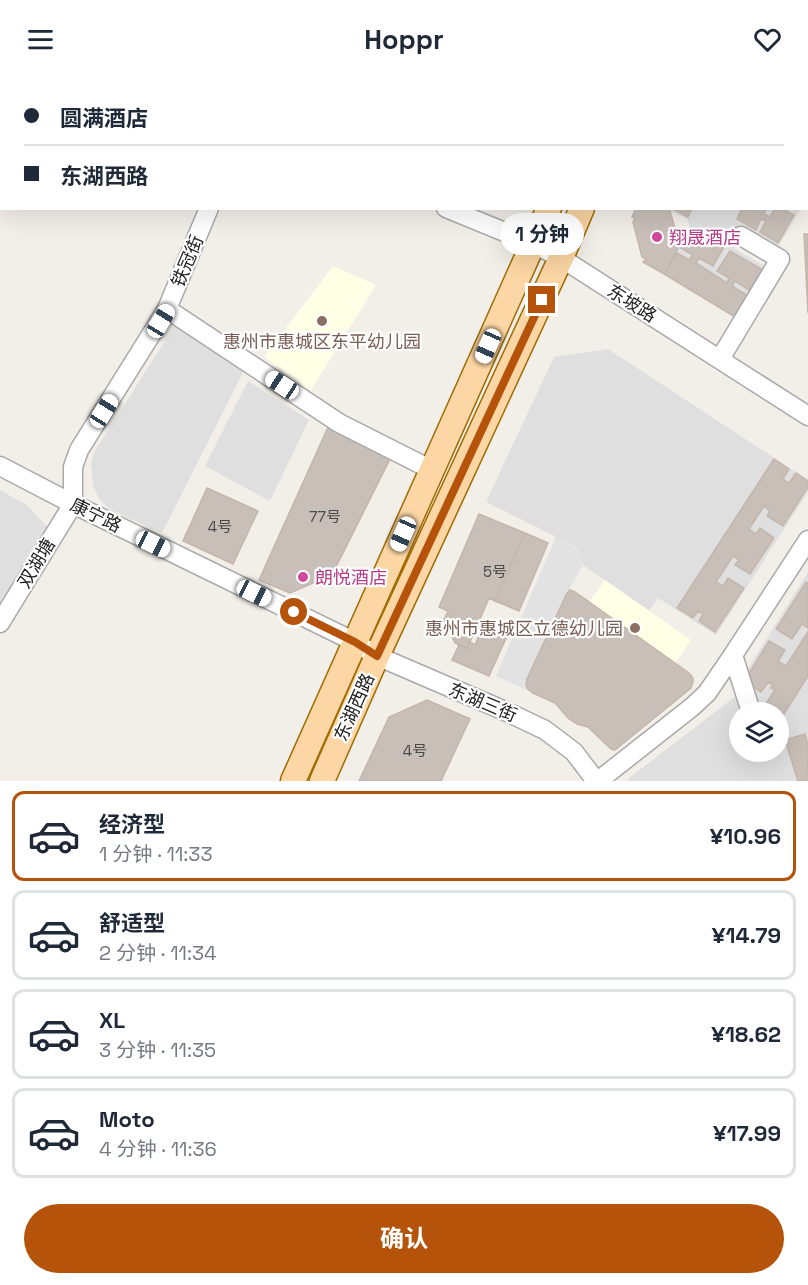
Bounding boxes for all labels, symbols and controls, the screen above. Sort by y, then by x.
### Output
text: Hoppr [364,22,444,57]
icon: menu [24,23,57,56]
icon: heart [751,23,784,56]
text: 圆满酒店 [60,104,148,132]
text: 东湖西路 [60,162,148,190]
callout: 1 分钟 [500,213,584,255]
text: 1 分钟 [515,221,569,247]
place label: 翔晟酒店 [669,226,741,249]
marker: 翔晟酒店 [650,230,664,244]
street label: 铁冠街 [166,232,208,290]
street label: 东坡路 [603,279,661,327]
route end [528,286,555,313]
car [144,301,178,341]
marker: 惠州市惠城区东平幼儿园 [315,314,329,328]
car [472,326,504,366]
place label: 惠州市惠城区东平幼儿园 [223,330,421,353]
car [262,368,302,402]
car [87,391,121,431]
street label: 康宁路 [67,493,125,537]
house number: 77号 [309,507,341,526]
car [387,514,419,554]
house number: 4号 [208,517,232,536]
car [133,528,173,560]
street label: 双湖塘 [12,534,60,592]
house number: 5号 [483,562,507,581]
place label: 朗悦酒店 [315,566,387,589]
marker: 朗悦酒店 [296,570,310,584]
car [234,577,274,609]
route start [280,598,307,625]
place label: 惠州市惠城区立德幼儿园 [425,617,623,640]
marker: 惠州市惠城区立德幼儿园 [628,621,642,635]
street label: 东湖西路 [329,669,379,745]
street label: 东湖三街 [445,677,521,727]
map controls [729,702,789,762]
button: layers [729,702,789,762]
house number: 4号 [403,741,427,760]
icon: car [27,809,81,863]
text: 经济型 [99,810,165,838]
text: ¥10.96 [710,822,781,850]
text: 1 分钟 · 11:33 [99,841,212,867]
icon: car [27,908,81,962]
text: 舒适型 [99,909,165,937]
text: ¥14.79 [712,921,781,949]
text: 2 分钟 · 11:34 [99,940,217,966]
text: XL [99,1006,125,1034]
icon: car [27,1007,81,1061]
text: ¥18.62 [711,1020,781,1048]
text: 3 分钟 · 11:35 [99,1037,216,1063]
text: Moto [99,1105,155,1133]
icon: car [27,1106,81,1160]
text: ¥17.99 [713,1119,781,1147]
text: 4 分钟 · 11:36 [99,1136,217,1162]
button: 确认 [24,1204,784,1273]

